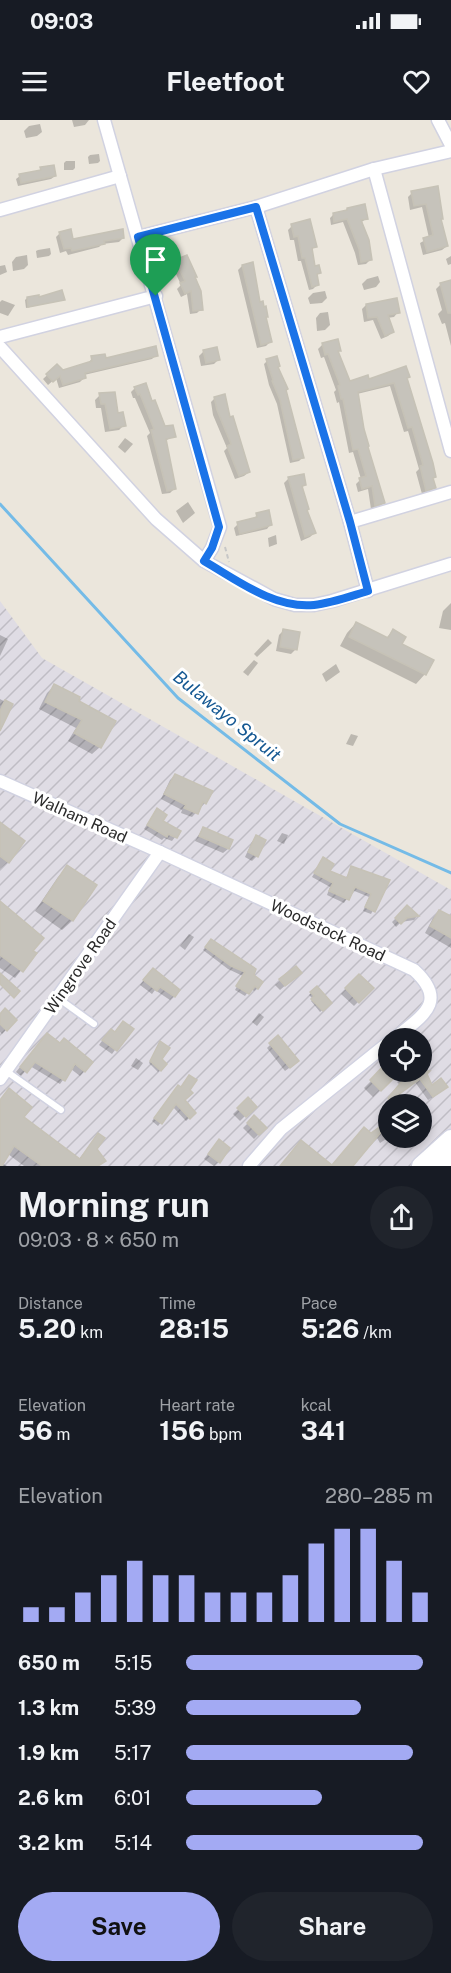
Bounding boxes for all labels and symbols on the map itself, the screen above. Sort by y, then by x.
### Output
pin [130,234,181,296]
water label: Bulawayo Spruit [169,666,285,766]
street label: Walham Road [29,788,130,847]
street label: Woodstock Road [267,896,388,965]
street label: Wingrove Road [40,915,120,1018]

